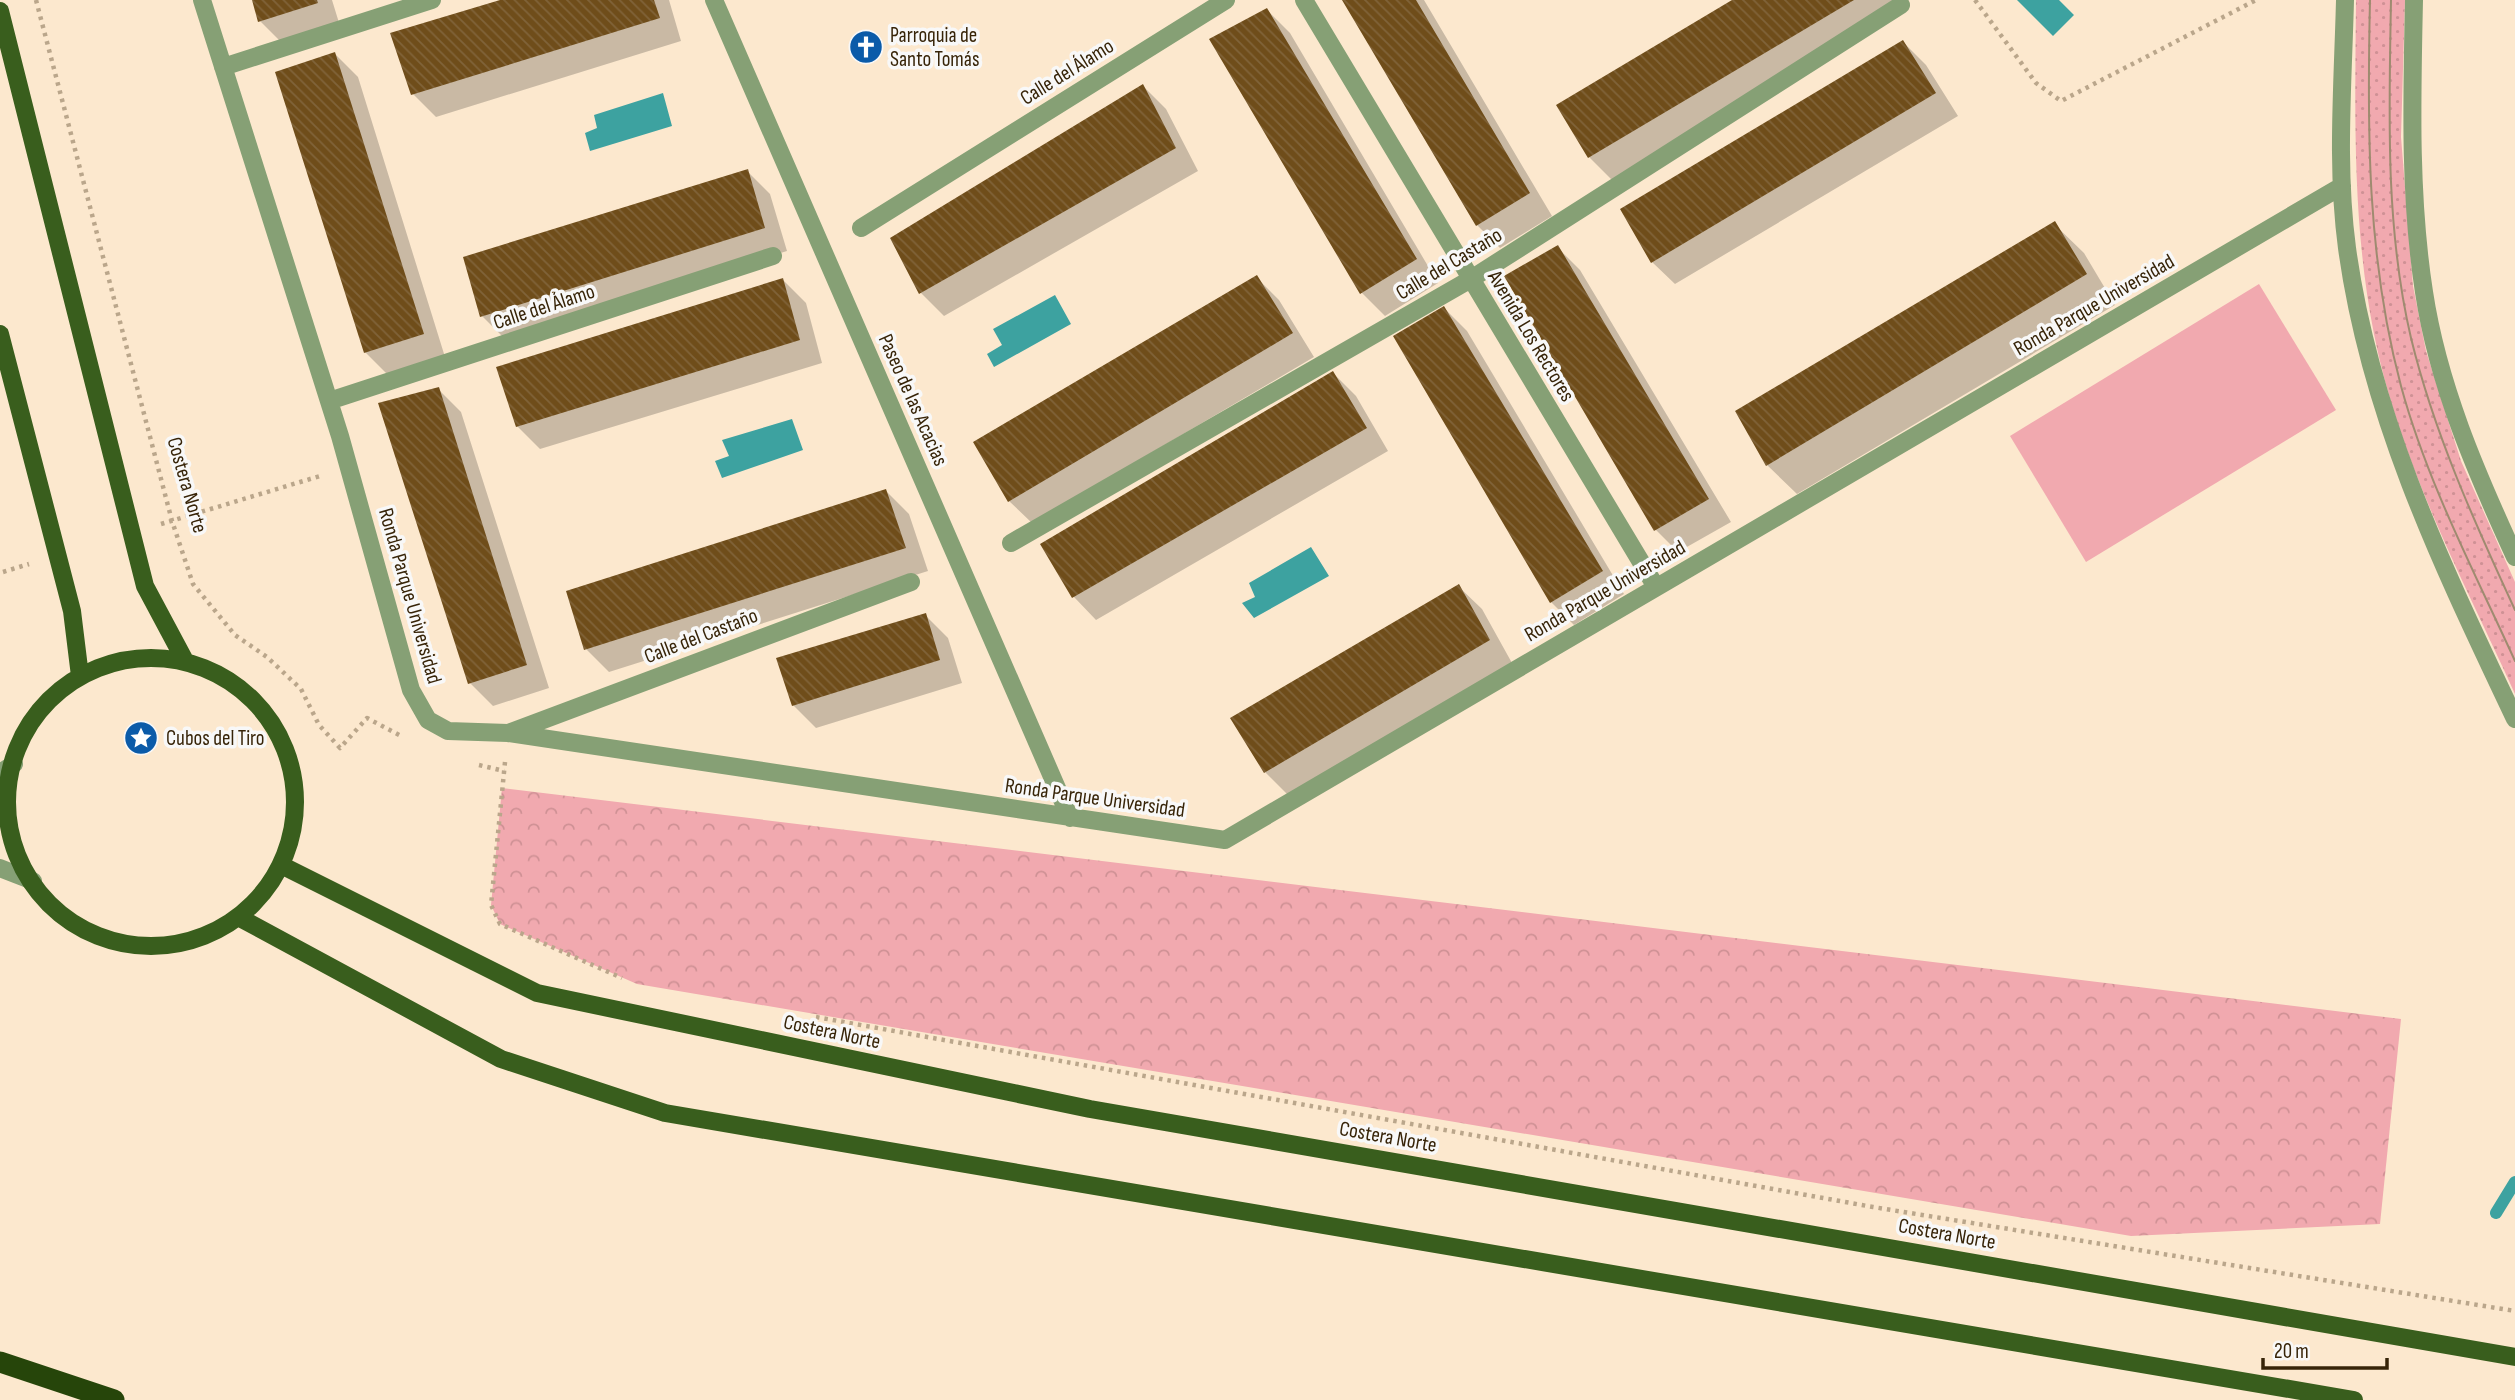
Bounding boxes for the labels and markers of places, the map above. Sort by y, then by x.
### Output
place label: Parroquia de Santo Tomás [890,23,979,72]
church icon: Parroquia de Santo Tomás [847,28,885,66]
place icon: Cubos del Tiro [122,719,160,757]
place label: Cubos del Tiro [166,726,264,751]

